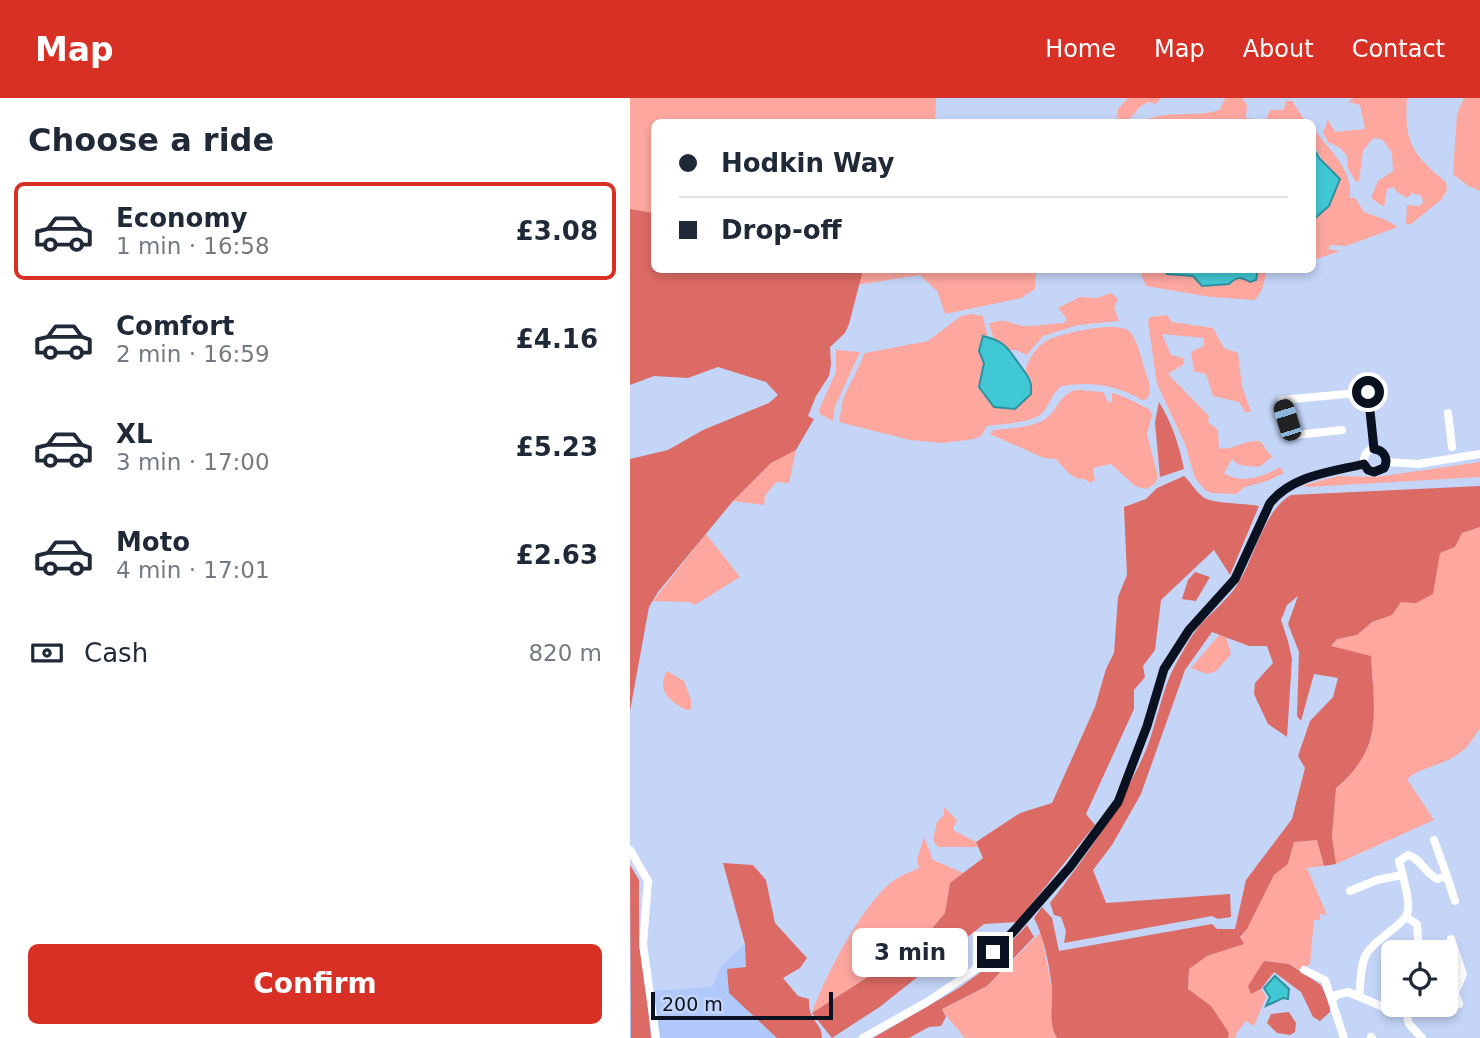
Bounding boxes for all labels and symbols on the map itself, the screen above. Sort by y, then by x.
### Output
route start [1352,376,1384,408]
car [1271,397,1304,443]
callout: 3 min [853,928,968,976]
route end [977,936,1009,968]
scale bar [651,989,833,1021]

